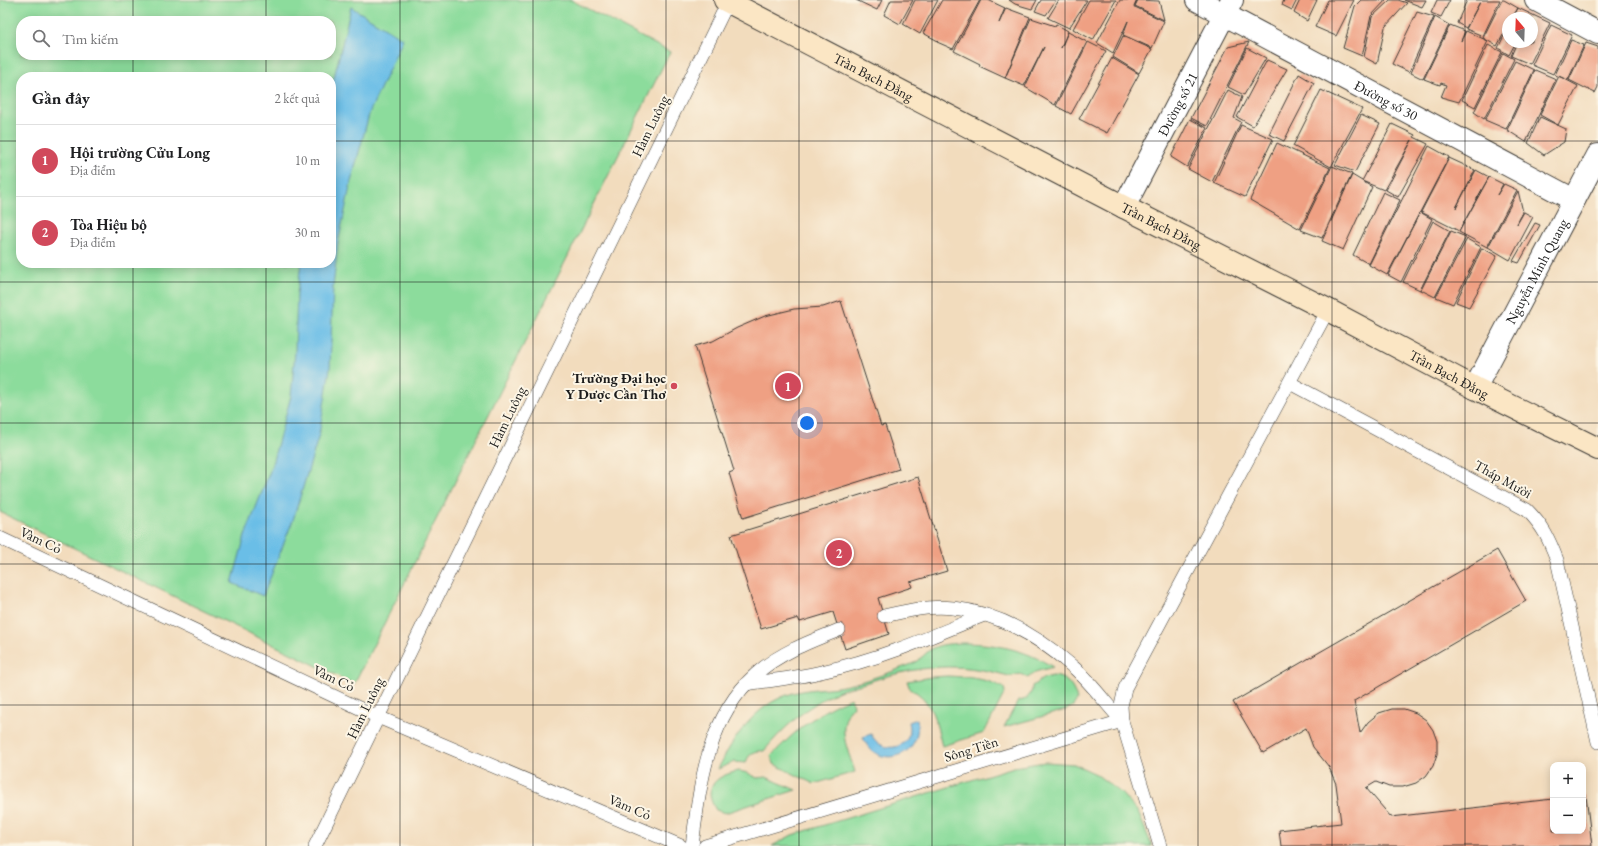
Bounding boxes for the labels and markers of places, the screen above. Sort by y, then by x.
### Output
place label: Trường Đại học Y Dược Cần Thơ [565,369,666,403]
pin: 1 [775,371,801,401]
marker: Trường Đại học Y Dược Cần Thơ [669,381,679,391]
pin: 2 [826,538,852,568]

